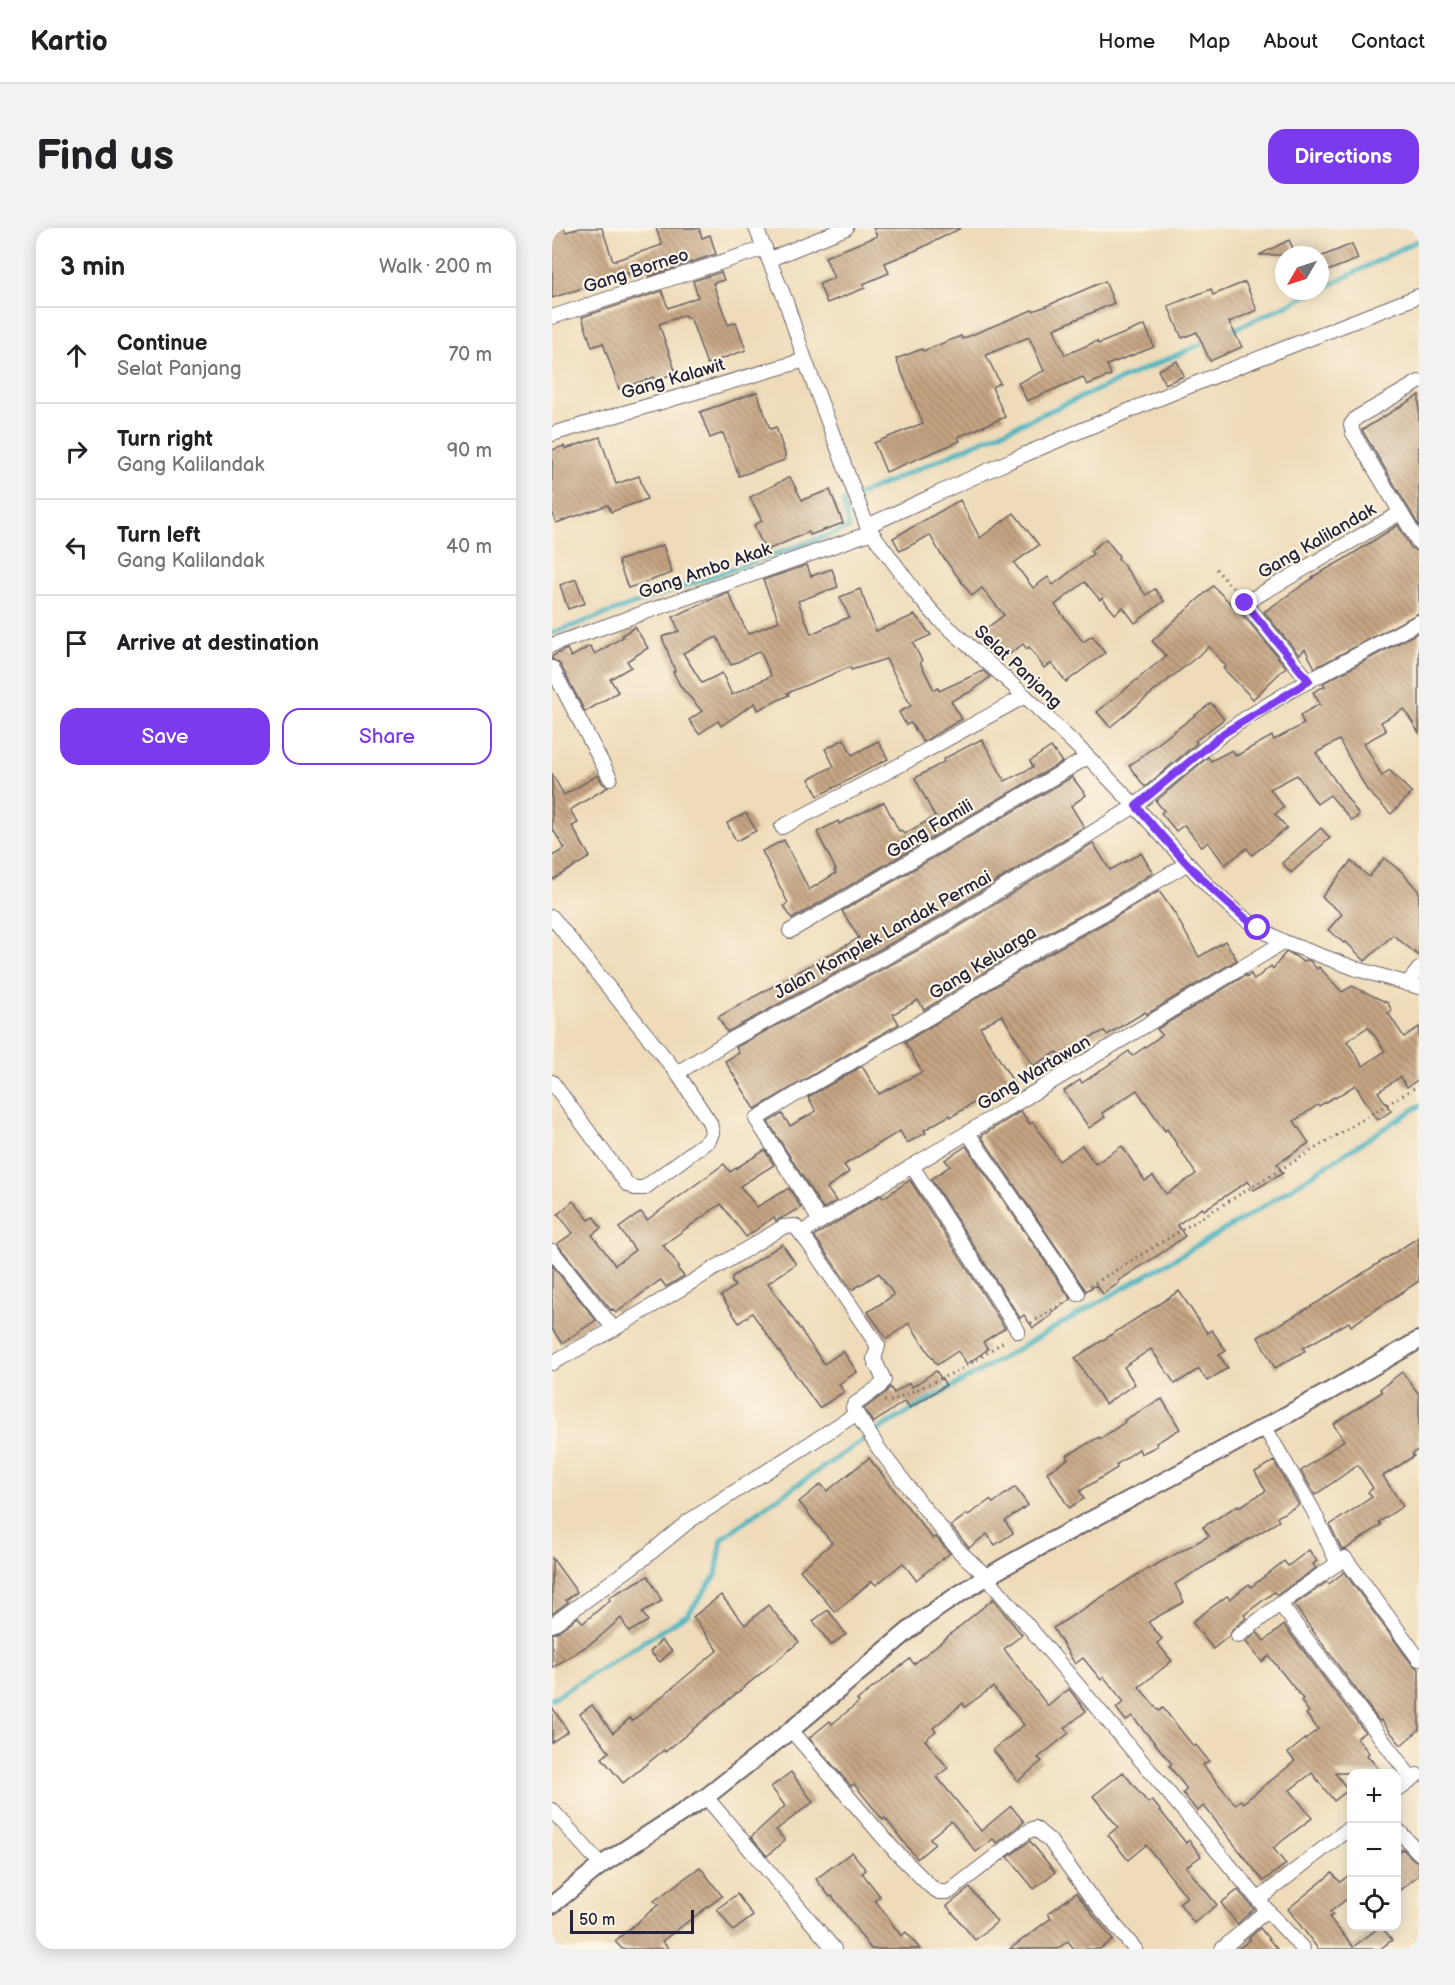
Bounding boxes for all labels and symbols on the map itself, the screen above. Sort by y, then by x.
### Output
street label: Gang Borneo [581,244,691,298]
north arrow [1275,246,1329,300]
street label: Gang Kalawit [619,354,728,404]
street label: Gang Kalilandak [1254,499,1380,583]
street label: Gang Ambo Akak [636,538,774,604]
route end [1231,589,1257,615]
street label: Selat Panjang [970,621,1066,713]
street label: Gang Famili [883,795,977,863]
street label: Jalan Komplek Landak Permai [771,866,995,1004]
route start [1244,914,1270,940]
street label: Gang Keluarga [926,922,1040,1004]
street label: Gang Wartawan [974,1031,1094,1115]
scale bar [570,1907,694,1934]

